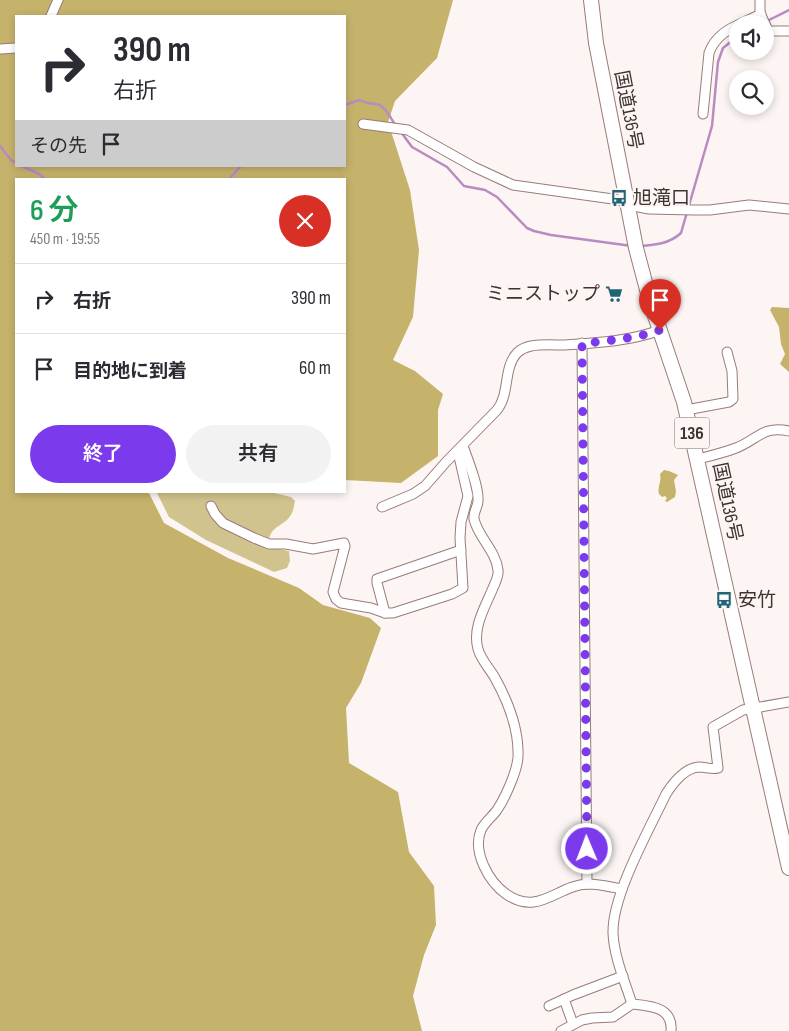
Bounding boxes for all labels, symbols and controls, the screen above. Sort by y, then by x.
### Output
map controls [729,15,774,115]
button: sound [729,15,774,60]
text: 390 m [113,29,191,72]
icon: right [30,35,95,100]
street label: 国道136号 [609,69,647,151]
button: search [729,70,774,115]
text: 右折 [113,78,157,105]
icon: arrive [97,130,125,158]
text: その先 [30,135,87,158]
place label: 旭滝口 [633,187,690,210]
bus stop icon: 旭滝口 [609,188,629,208]
text: 6 分 [30,193,78,229]
button: close [279,195,331,247]
text: 450 m · 19:55 [30,230,100,249]
pin [639,279,681,330]
place label: ミニストップ [486,283,600,306]
supermarket icon: ミニストップ [604,284,624,304]
icon: right [30,285,58,313]
icon: arrive [646,286,674,314]
text: 390 m [291,287,331,310]
text: 右折 [73,290,111,313]
icon: arrive [30,355,58,383]
text: 60 m [299,357,331,380]
text: 目的地に到着 [73,360,187,383]
road number: 136 [674,418,710,448]
button: 終了 [30,425,176,483]
button: 共有 [186,425,331,483]
street label: 国道136号 [707,461,747,543]
place label: 安竹 [738,589,776,612]
bus stop icon: 安竹 [714,590,734,610]
position arrow [560,822,612,874]

